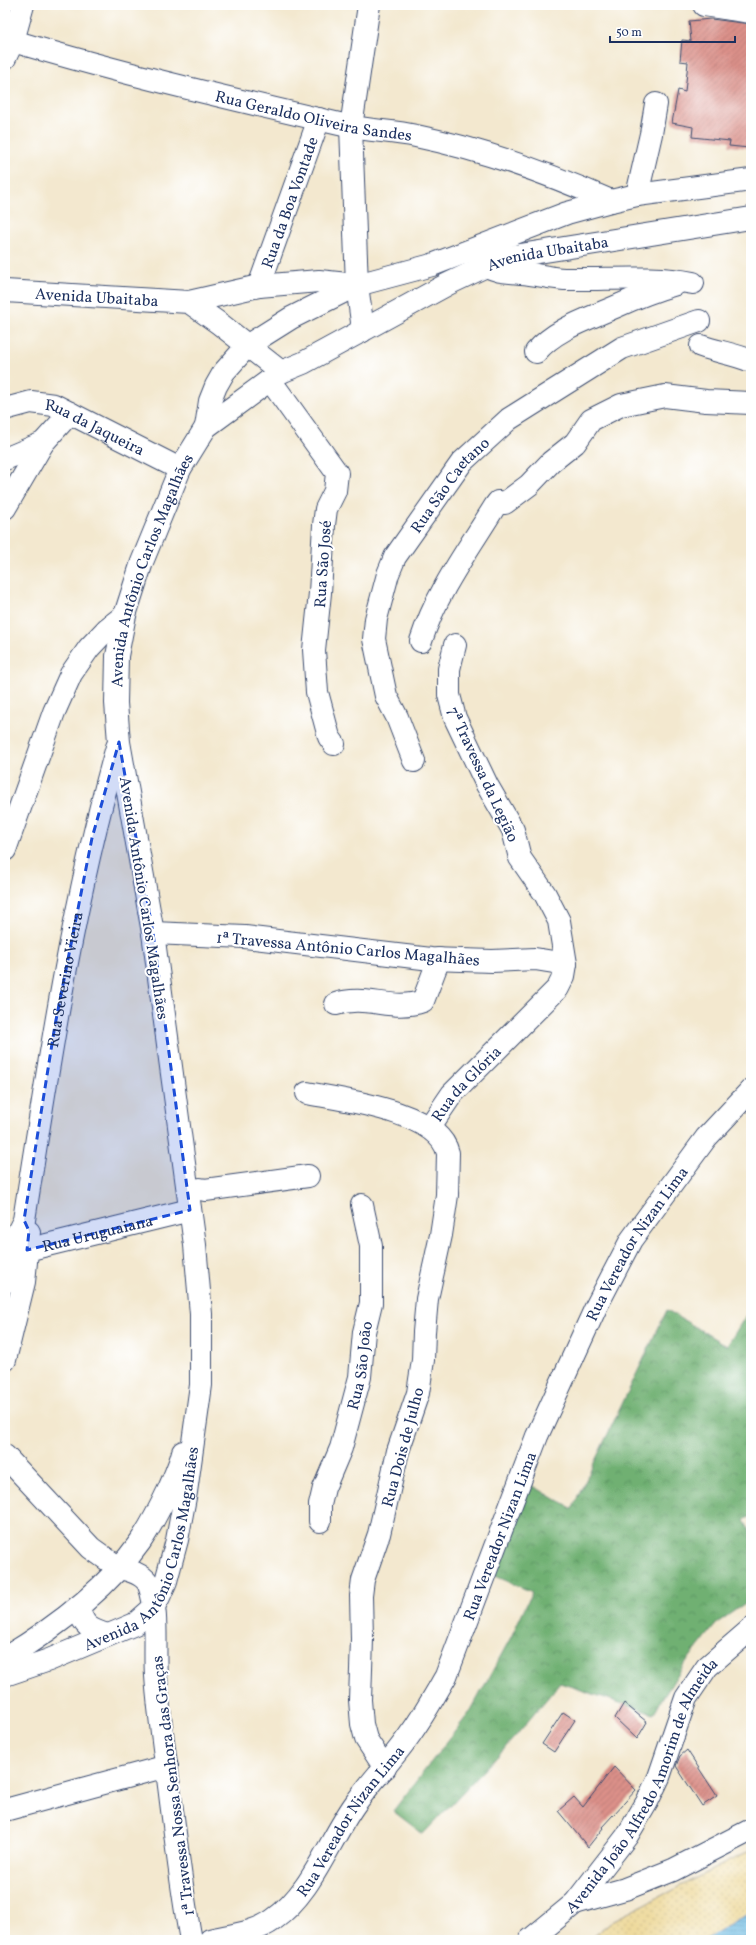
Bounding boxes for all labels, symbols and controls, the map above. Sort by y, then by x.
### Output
scale bar [610,18,735,44]
text: 50 m [616,25,642,41]
street label: Rua Geraldo Oliveira Sandes [213,86,414,148]
street label: Rua da Boa Vontade [257,134,325,272]
street label: Avenida Ubaitaba [485,232,610,278]
street label: Avenida Ubaitaba [34,284,159,313]
street label: Rua da Jaqueira [44,395,148,462]
street label: Rua São Caetano [406,433,495,538]
street label: Avenida Antônio Carlos Magalhães [107,450,200,688]
street label: Rua São José [310,520,338,609]
street label: 7ª Travessa da Legião [441,703,523,846]
street label: Avenida Antônio Carlos Magalhães [113,775,173,1022]
street label: Rua Severino Vieira [43,910,90,1049]
street label: 1ª Travessa Antônio Carlos Magalhães [215,928,481,972]
street label: Rua da Glória [427,1042,507,1127]
street label: Rua Vereador Nizan Lima [582,1163,694,1325]
street label: Rua Uruguaiana [40,1210,156,1259]
street label: Rua São João [343,1319,379,1413]
street label: Rua Dois de Julho [377,1385,430,1510]
street label: Avenida Antônio Carlos Magalhães [81,1445,205,1657]
street label: Rua Vereador Nizan Lima [459,1449,543,1624]
street label: Avenida João Alfredo Amorim de Almeida [562,1653,723,1919]
street label: 1ª Travessa Nossa Senhora das Graças [147,1654,201,1917]
street label: Rua Vereador Nizan Lima [292,1742,411,1902]

